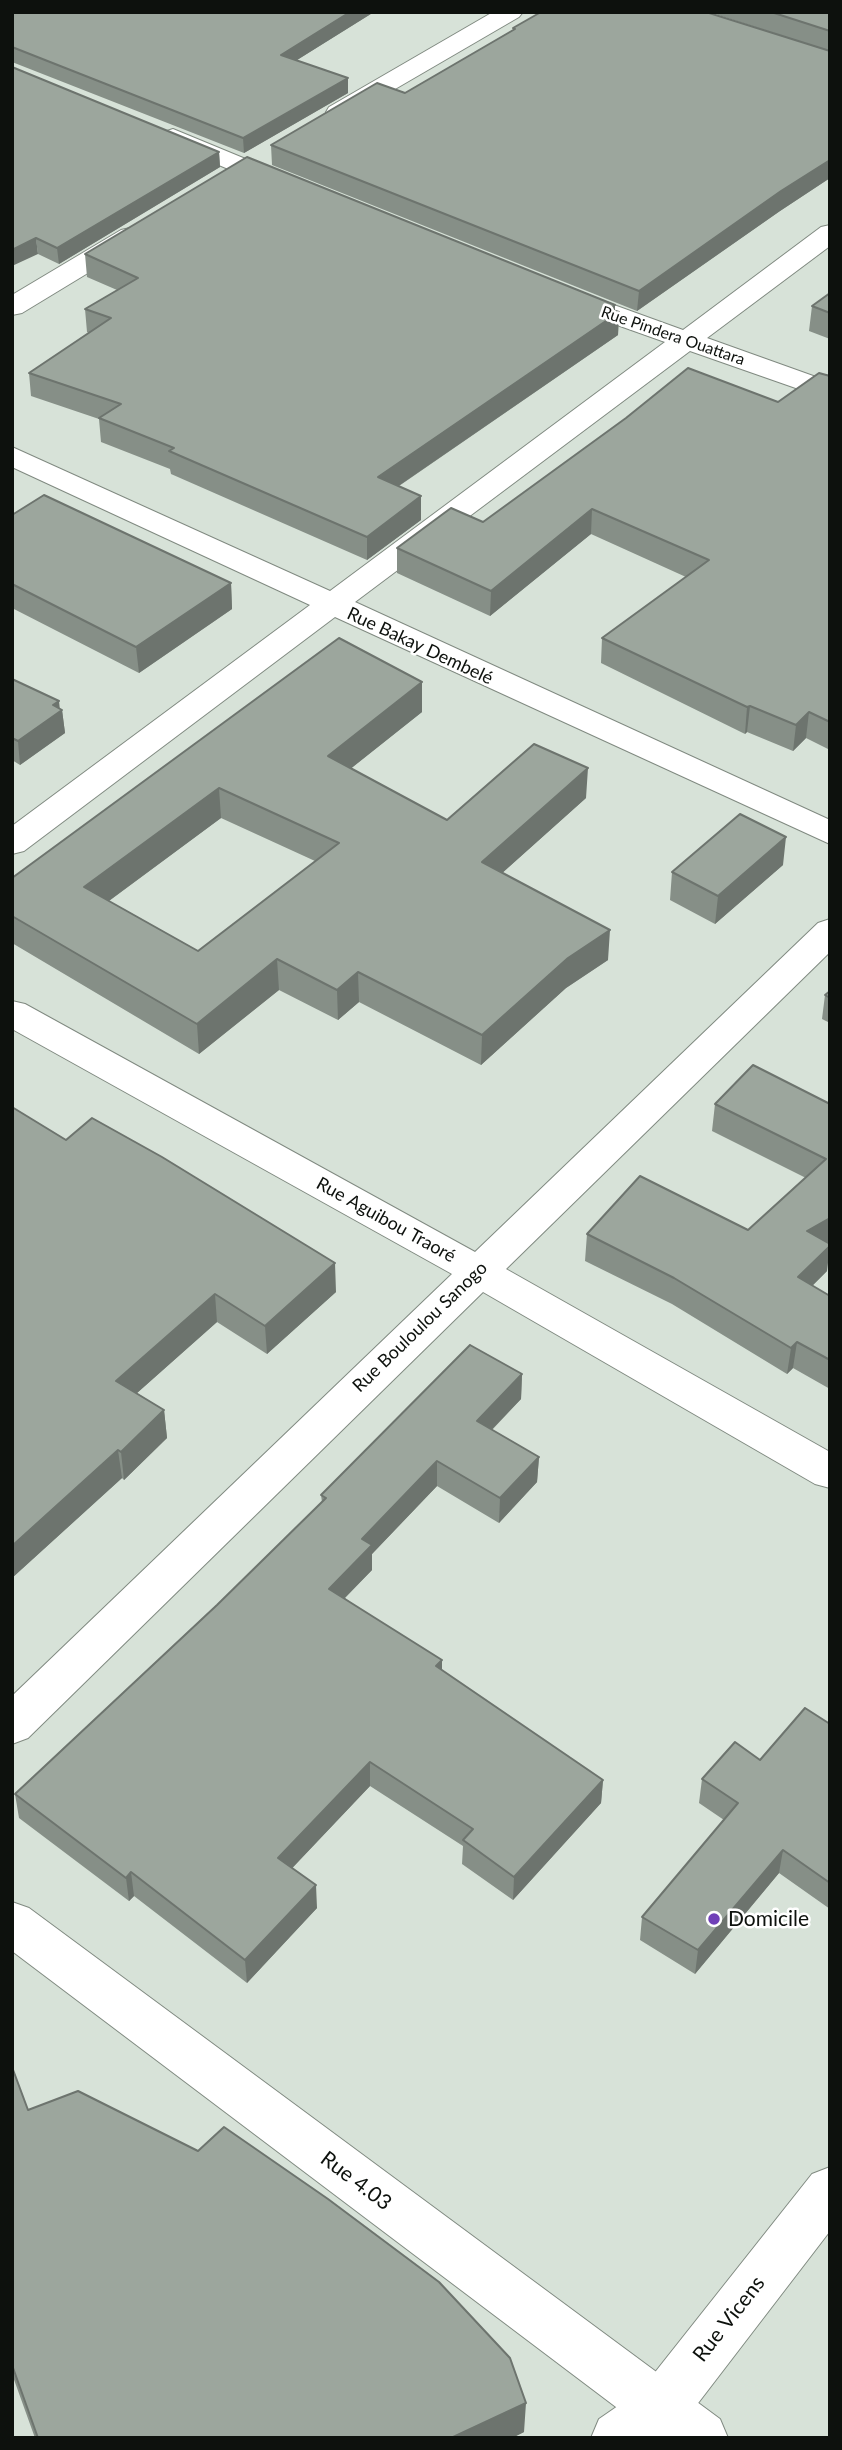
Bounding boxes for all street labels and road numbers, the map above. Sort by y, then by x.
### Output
street label: Rue Pindera Ouattara [599,302,747,370]
street label: Rue Bakay Dembelé [344,603,496,689]
street label: Rue Aguibou Traoré [313,1173,459,1267]
street label: Rue Bouloulou Sanogo [348,1257,492,1397]
street label: Rue 4.03 [316,2146,396,2216]
street label: Rue Vicens [688,2271,770,2367]

